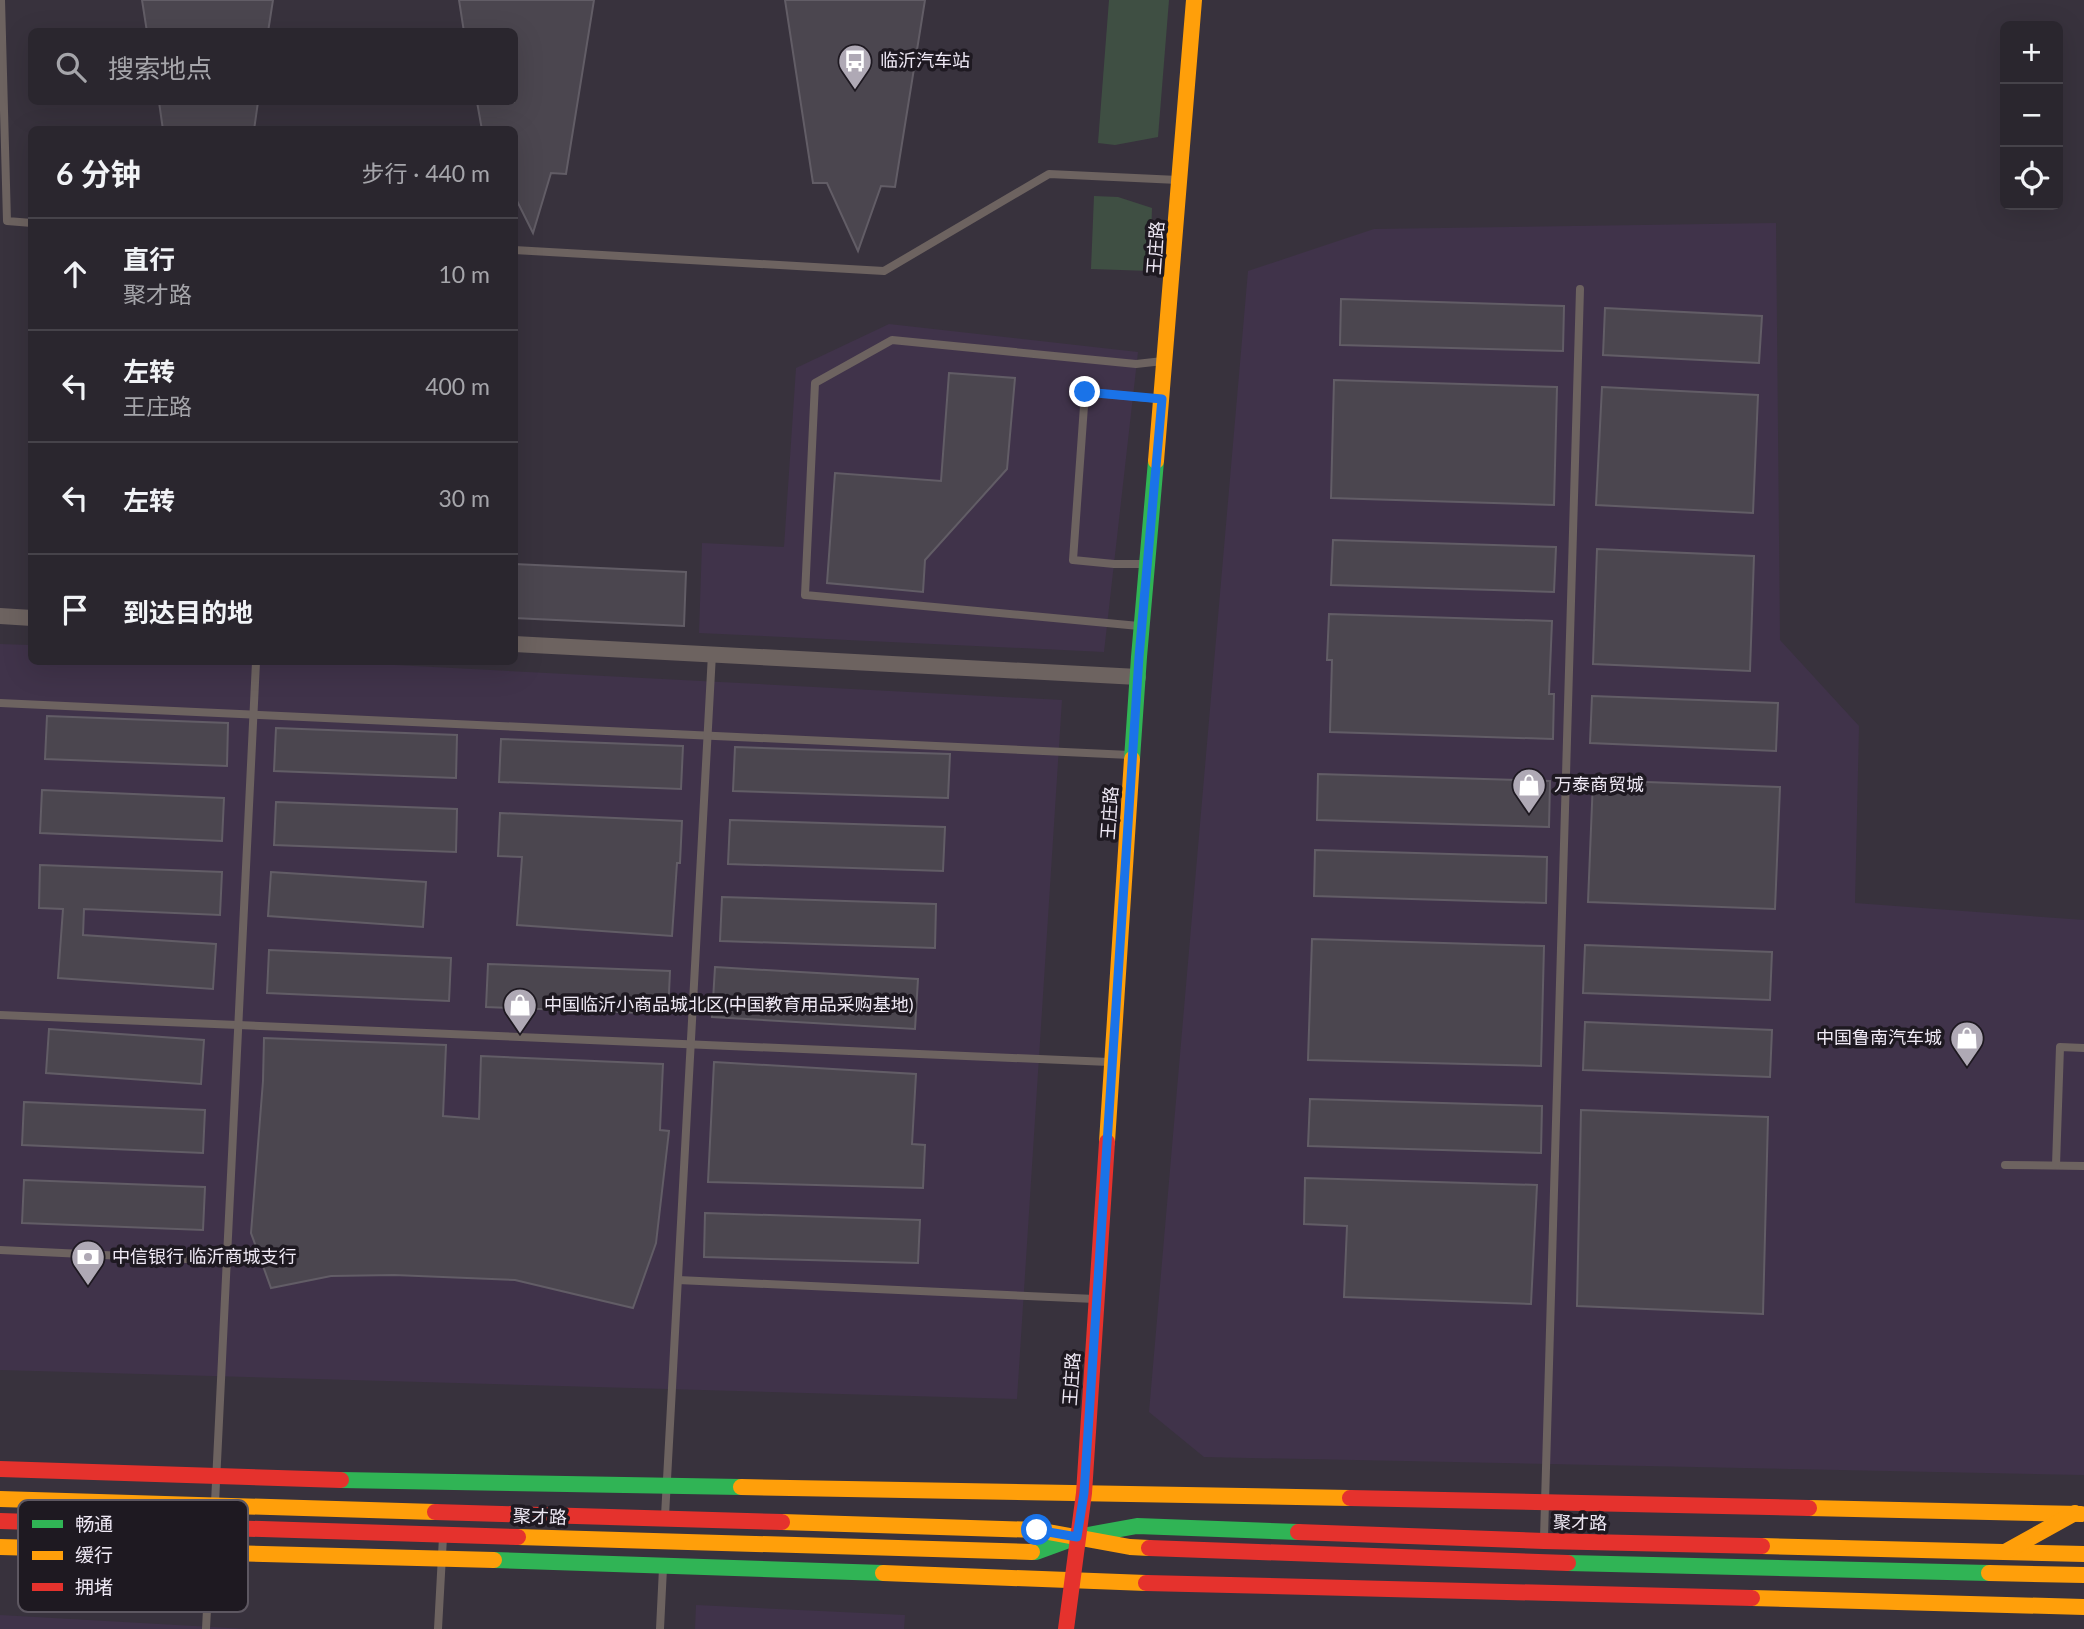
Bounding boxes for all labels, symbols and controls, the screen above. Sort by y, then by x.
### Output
map controls [2000,21,2063,210]
button: + [2000,21,2063,84]
search box [28,28,518,105]
bus stop icon: 临沂汽车站 [836,42,874,91]
icon: search [52,48,90,86]
place label: 临沂汽车站 [880,49,970,71]
text: 搜索地点 [108,52,212,84]
button: − [2000,84,2063,147]
button: locate [2000,147,2063,210]
text: 6 分钟 [56,155,141,191]
text: 步行 · 440 m [361,159,490,187]
street label: 王庄路 [1142,220,1168,276]
text: 直行 [123,243,175,275]
icon: ahead [56,255,94,293]
text: 10 m [439,260,490,288]
text: 聚才路 [123,280,192,308]
text: 左转 [123,355,175,387]
icon: left [56,367,94,405]
text: 400 m [425,372,490,400]
route end [1069,376,1100,407]
text: 王庄路 [123,392,192,420]
icon: left [56,479,94,517]
text: 左转 [123,484,175,516]
text: 30 m [439,484,490,512]
icon: arrive [56,591,94,629]
text: 到达目的地 [123,596,253,628]
shop icon: 万泰商贸城 [1510,766,1548,815]
place label: 万泰商贸城 [1554,773,1644,795]
street label: 王庄路 [1096,785,1122,841]
shop icon: 中国临沂小商品城北区(中国教育用品采购基地) [501,986,539,1035]
place label: 中国临沂小商品城北区(中国教育用品采购基地) [544,993,914,1015]
shop icon: 中国鲁南汽车城 [1948,1019,1986,1068]
place label: 中国鲁南汽车城 [1816,1026,1942,1048]
bank icon: 中信银行 临沂商城支行 [69,1238,107,1287]
place label: 中信银行 临沂商城支行 [112,1245,297,1267]
street label: 王庄路 [1058,1351,1084,1407]
legend [18,1500,248,1612]
street label: 聚才路 [513,1504,567,1528]
street label: 聚才路 [1553,1511,1607,1533]
text: 畅通 [75,1512,113,1535]
route start [1021,1514,1052,1545]
text: 缓行 [75,1543,113,1566]
text: 拥堵 [75,1575,113,1598]

